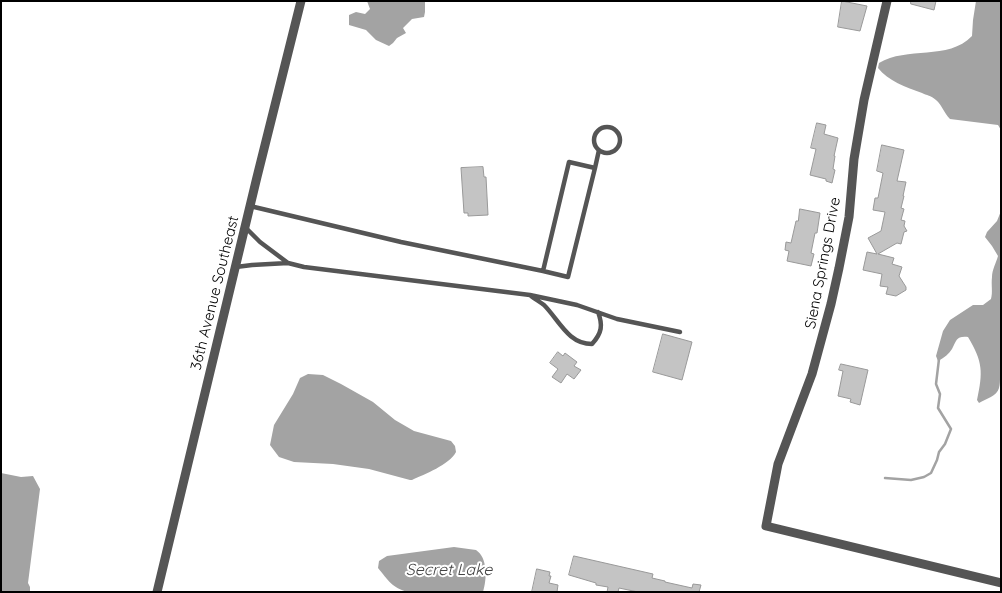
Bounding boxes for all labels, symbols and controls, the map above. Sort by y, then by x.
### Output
street label: Siena Springs Drive [801,196,845,330]
street label: 36th Avenue Southeast [187,214,243,372]
water label: Secret Lake [406,560,492,580]

